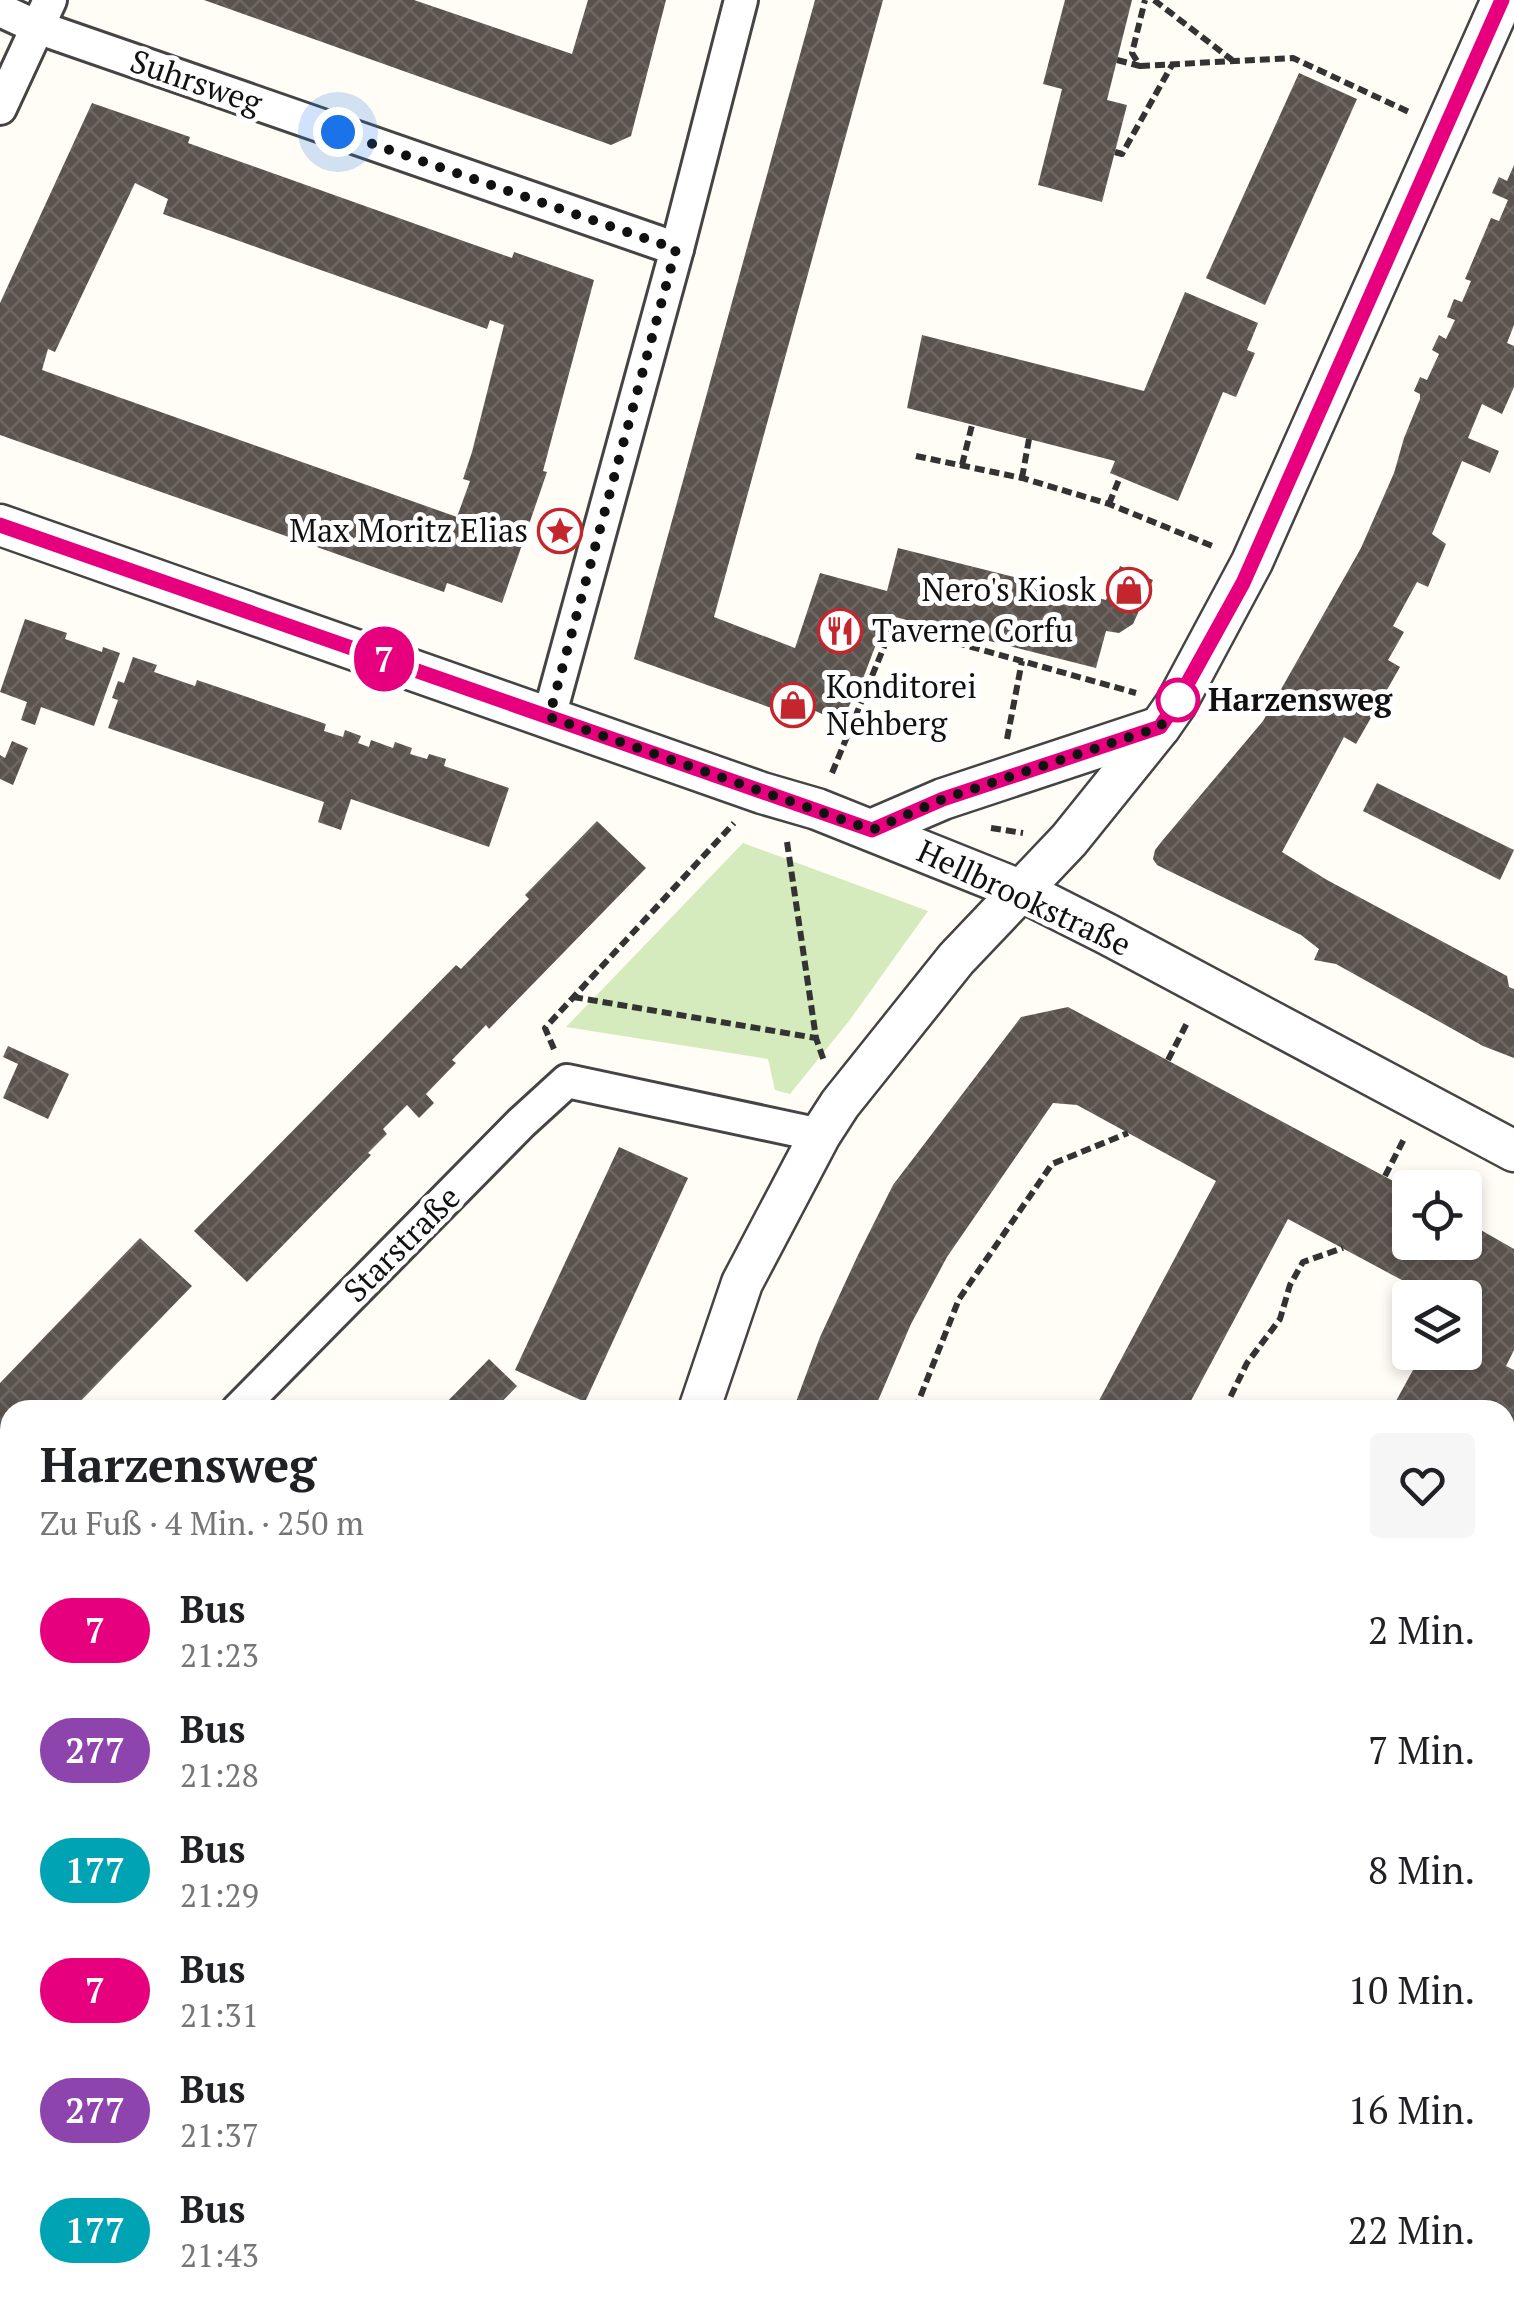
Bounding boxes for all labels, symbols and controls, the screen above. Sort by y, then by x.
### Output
street label: Suhrsweg [125,39,269,123]
your location [313,107,363,157]
place icon: Max Moritz Elias [537,508,583,554]
place label: Max Moritz Elias [289,509,528,551]
shop icon: Nero's Kiosk [1106,567,1152,613]
place label: Nero's Kiosk [922,568,1096,610]
restaurant icon: Taverne Corfu [817,608,863,654]
place label: Taverne Corfu [872,609,1073,651]
line badge: 7 [352,626,416,692]
text: 7 [374,636,394,682]
place label: Konditorei Nehberg [826,665,977,744]
place label: Harzensweg [1208,678,1393,720]
marker: Harzensweg [1157,679,1199,721]
shop icon: Konditorei Nehberg [770,682,816,728]
street label: Hellbrookstraße [911,829,1138,965]
map controls [1392,1170,1482,1370]
button: locate [1392,1170,1482,1260]
street label: Starstraße [334,1176,469,1311]
button: layers [1392,1280,1482,1370]
text: Harzensweg [40,1432,316,1496]
button: heart [1370,1433,1475,1538]
text: Zu Fuß · 4 Min. · 250 m [40,1502,364,1544]
text: Bus [180,1584,245,1634]
text: 2 Min. [1368,1605,1475,1655]
text: 7 [85,1607,105,1653]
text: 21:23 [180,1634,259,1676]
text: Bus [180,1704,245,1754]
text: 7 Min. [1368,1725,1475,1775]
text: 277 [65,1727,125,1773]
text: 21:28 [180,1754,259,1796]
text: Bus [180,1824,245,1874]
text: 8 Min. [1368,1845,1475,1895]
text: 177 [65,1847,125,1893]
text: 21:29 [180,1874,259,1916]
text: Bus [180,1944,245,1994]
text: 10 Min. [1348,1965,1475,2015]
text: 7 [85,1967,105,2013]
text: 21:31 [180,1994,259,2036]
text: Bus [180,2064,245,2114]
text: 16 Min. [1348,2085,1475,2135]
text: 277 [65,2087,125,2133]
text: 21:37 [180,2114,259,2156]
text: Bus [180,2184,245,2234]
text: 22 Min. [1348,2205,1475,2255]
text: 177 [65,2207,125,2253]
text: 21:43 [180,2234,259,2276]

